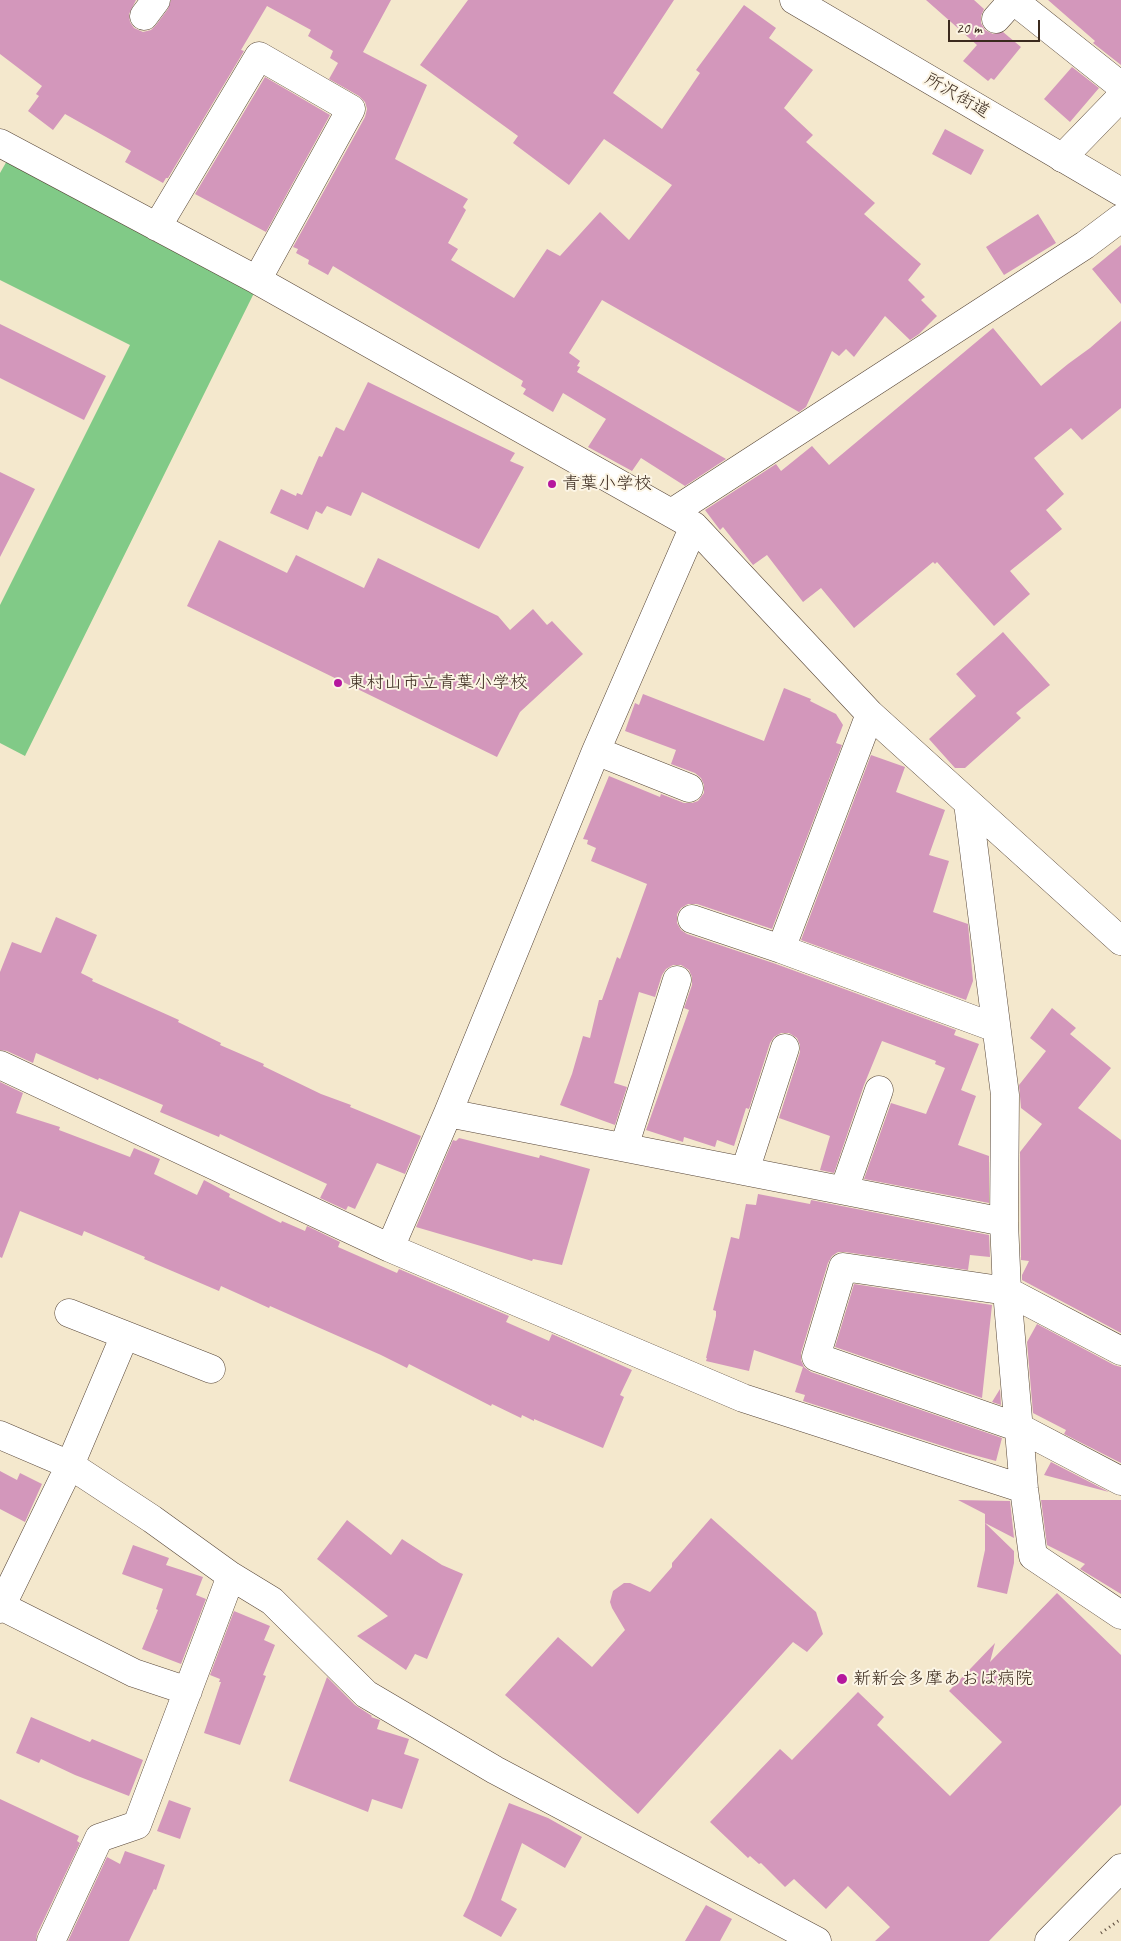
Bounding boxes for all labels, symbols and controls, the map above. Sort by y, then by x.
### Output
scale bar [951,10,1044,42]
text: 20 m [956,19,982,38]
street label: 所沢街道 [920,69,994,123]
place label: 青葉小学校 [562,473,652,495]
marker: 青葉小学校 [546,478,558,490]
place label: 東村山市立青葉小学校 [348,672,528,694]
marker: 東村山市立青葉小学校 [332,677,344,689]
place label: 新新会多摩あおば病院 [853,1668,1033,1690]
marker: 新新会多摩あおば病院 [835,1672,849,1686]

